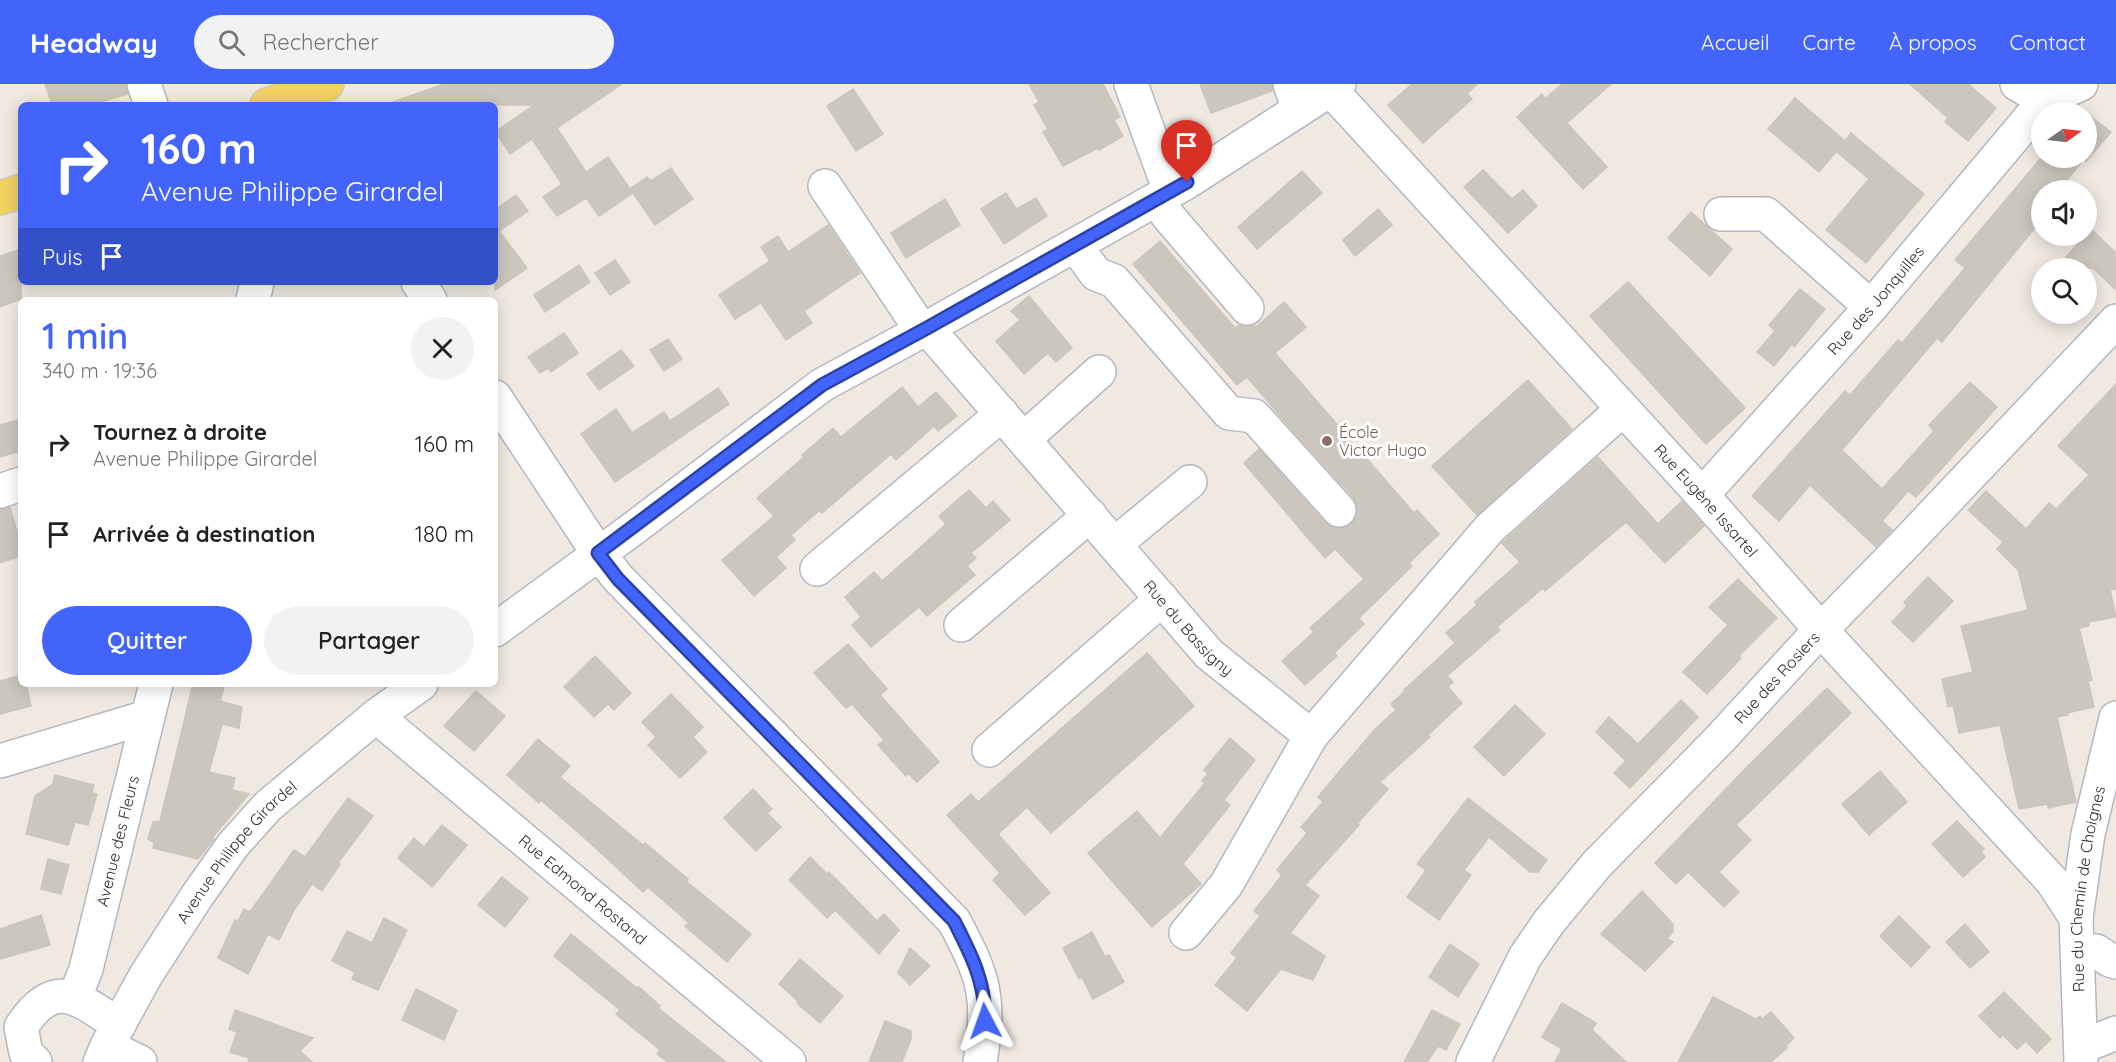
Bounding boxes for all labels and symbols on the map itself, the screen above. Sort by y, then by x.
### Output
north arrow [2031,102,2097,168]
pin [1161,120,1212,182]
street label: Rue des Jonquilles [1823,242,1928,359]
place label: École Victor Hugo [1339,422,1427,460]
marker: École Victor Hugo [1320,434,1334,448]
street label: Rue Eugène Issartel [1650,440,1762,561]
street label: Rue du Bassigny [1139,576,1238,680]
street label: Rue des Rosiers [1729,627,1824,727]
street label: Avenue des Fleurs [92,773,143,908]
street label: Avenue Philippe Girardel [172,776,301,927]
street label: Rue du Chemin de Choignes [2066,784,2109,993]
street label: Rue Edmond Rostand [515,830,651,949]
position arrow [953,989,1017,1053]

